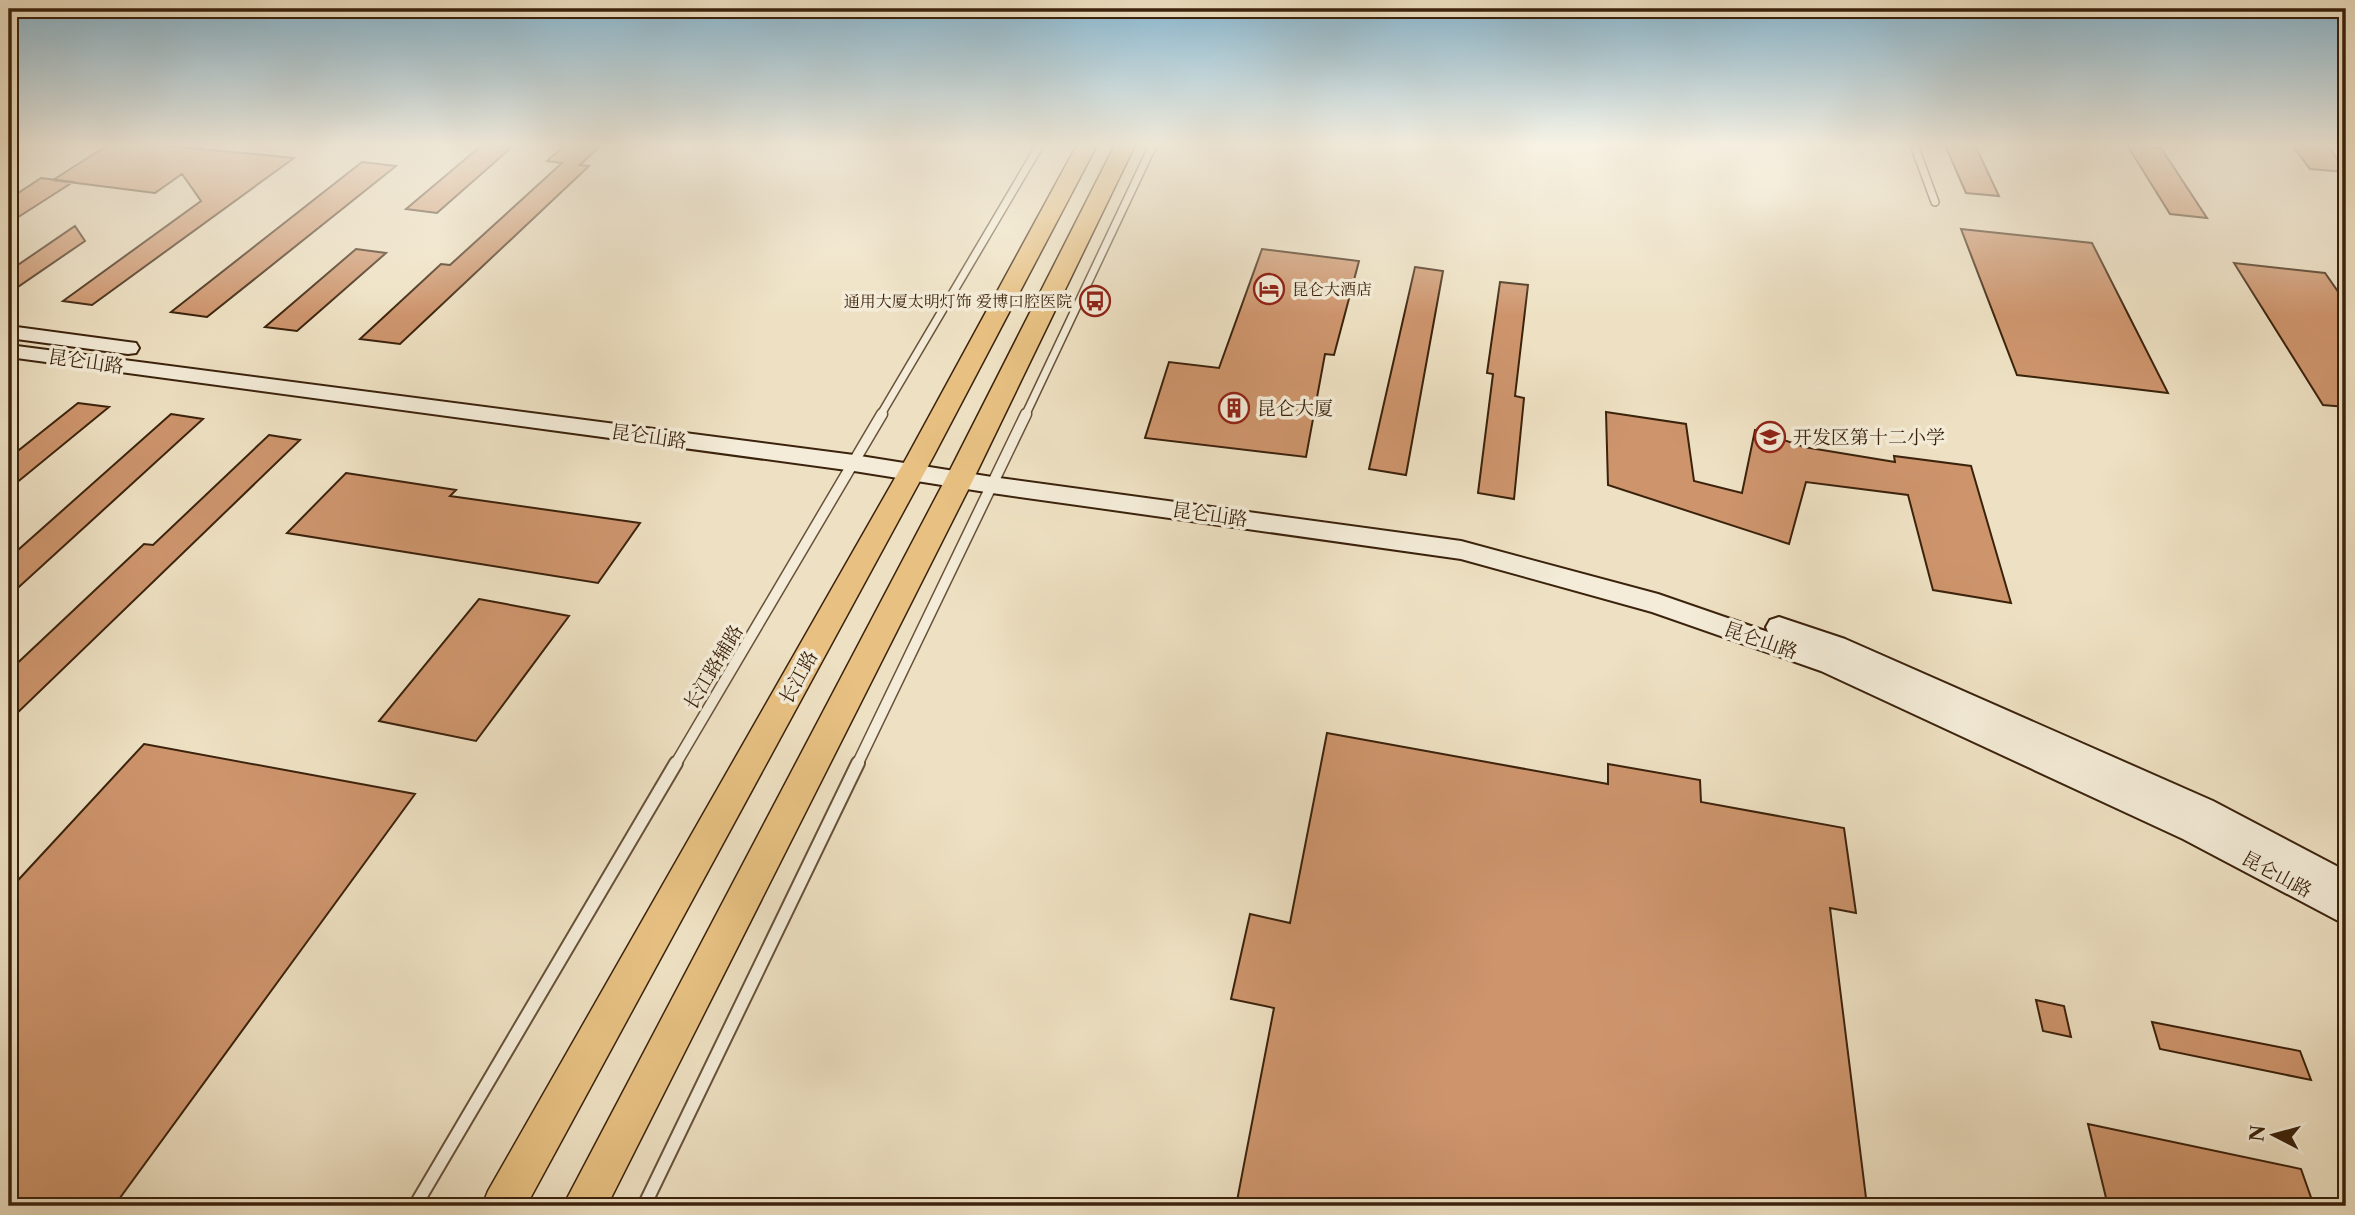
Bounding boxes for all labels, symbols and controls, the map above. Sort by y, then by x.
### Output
hotel icon: 昆仑大酒店 [1252,272,1286,306]
place label: 昆仑大酒店 [1292,279,1372,299]
bus stop icon: 通用大厦太明灯饰 爱博口腔医院 [1078,284,1112,318]
place label: 通用大厦太明灯饰 爱博口腔医院 [844,291,1072,311]
street label: 昆仑山路 [47,345,125,378]
building icon: 昆仑大厦 [1217,391,1251,425]
place label: 昆仑大厦 [1257,397,1333,420]
street label: 昆仑山路 [610,420,688,453]
school or university icon: 开发区第十二小学 [1753,420,1787,454]
place label: 开发区第十二小学 [1793,426,1945,449]
street label: 昆仑山路 [1171,498,1249,531]
street label: 昆仑山路 [1721,617,1801,664]
street label: 长江路辅路 [679,621,748,714]
street label: 长江路 [775,647,822,708]
street label: 昆仑山路 [2238,846,2316,902]
north arrow [2240,1100,2310,1170]
text: N [2245,1124,2270,1143]

